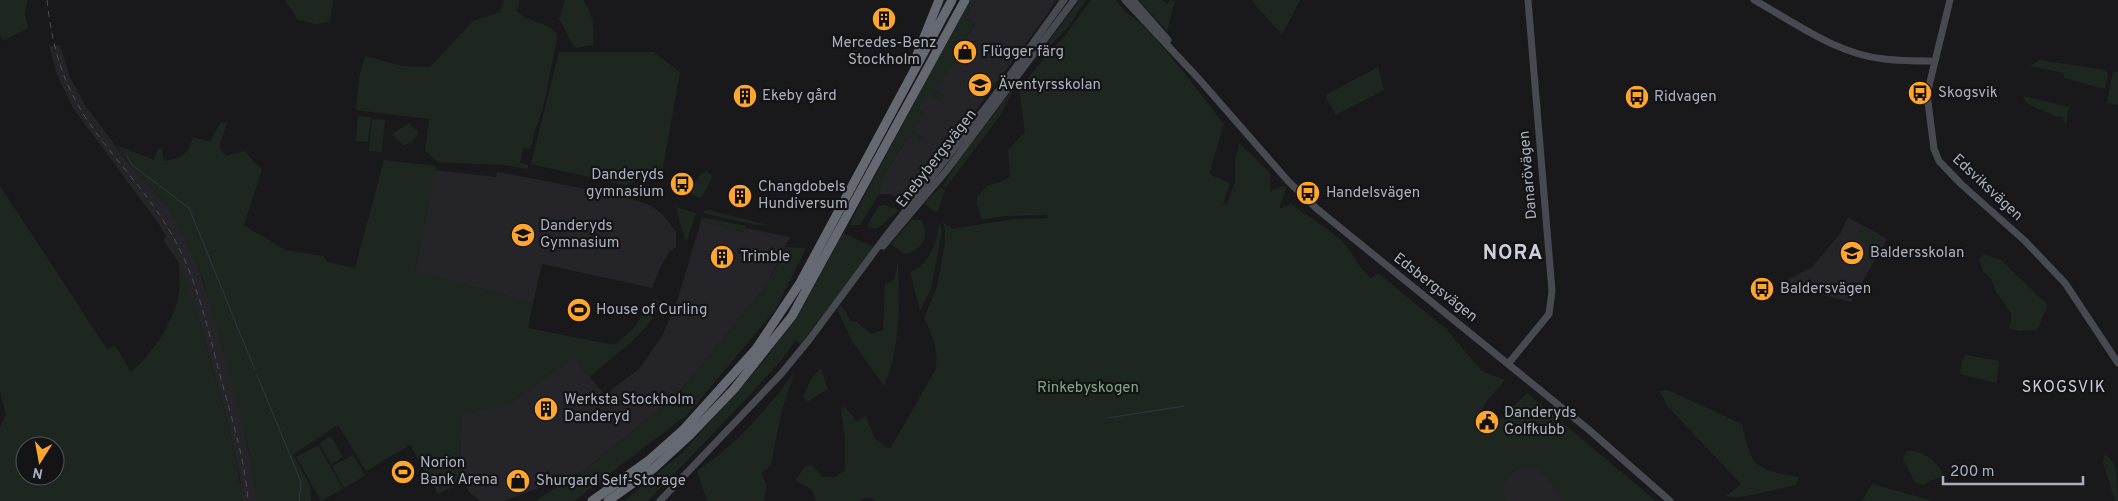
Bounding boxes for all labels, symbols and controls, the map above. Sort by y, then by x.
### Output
building icon: Mercedes-Benz Stockholm [871,6,897,32]
place label: Mercedes-Benz Stockholm [831,34,937,70]
shop icon: Flügger färg [952,39,978,65]
place label: Flügger färg [982,43,1064,62]
school or university icon: Äventyrsskolan [967,72,993,98]
place label: Äventyrsskolan [998,75,1101,95]
bus stop icon: Skogsvik [1907,80,1933,106]
building icon: Ekeby gård [732,83,758,109]
bus stop icon: Ridvagen [1624,84,1650,110]
place label: Skogsvik [1938,84,1998,103]
place label: Ekeby gård [762,87,837,106]
place label: Ridvagen [1654,88,1717,107]
street label: Enebybergsvägen [893,106,981,212]
street label: Danarövägen [1516,130,1542,220]
street label: Edsviksvägen [1948,150,2026,226]
place label: Danderyds gymnasium [586,166,664,202]
bus stop icon: Danderyds gymnasium [669,171,695,197]
place label: Changdobels Hundiversum [758,178,848,214]
bus stop icon: Handelsvägen [1295,180,1321,206]
building icon: Changdobels Hundiversum [727,183,753,209]
place label: Handelsvägen [1326,184,1420,203]
place label: Danderyds Gymnasium [540,217,620,253]
school or university icon: Danderyds Gymnasium [510,222,536,248]
school or university icon: Baldersskolan [1839,240,1865,266]
district label: NORA [1483,241,1543,267]
building icon: Trimble [709,244,735,270]
place label: Baldersskolan [1870,244,1965,263]
place label: Trimble [740,248,790,267]
street label: Edsbergsvägen [1389,249,1481,327]
bus stop icon: Baldersvägen [1749,276,1775,302]
place label: Baldersvägen [1780,280,1871,299]
sports icon: House of Curling [566,297,592,323]
place label: House of Curling [596,301,707,320]
district label: SKOGSVIK [2022,378,2106,398]
park label: Rinkebyskogen [1037,379,1139,398]
place label: Werksta Stockholm Danderyd [564,391,694,427]
building icon: Werksta Stockholm Danderyd [533,396,559,422]
place label: Danderyds Golfkubb [1504,404,1577,440]
public building icon: Danderyds Golfkubb [1474,409,1500,435]
north arrow [15,436,65,486]
place label: Norion Bank Arena [420,454,498,490]
scale bar [1943,454,2083,486]
sports icon: Norion Bank Arena [390,459,416,485]
text: N [31,463,44,482]
text: 200 m [1950,463,1995,482]
shop icon: Shurgard Self-Storage [505,468,531,494]
place label: Shurgard Self-Storage [536,472,686,491]

